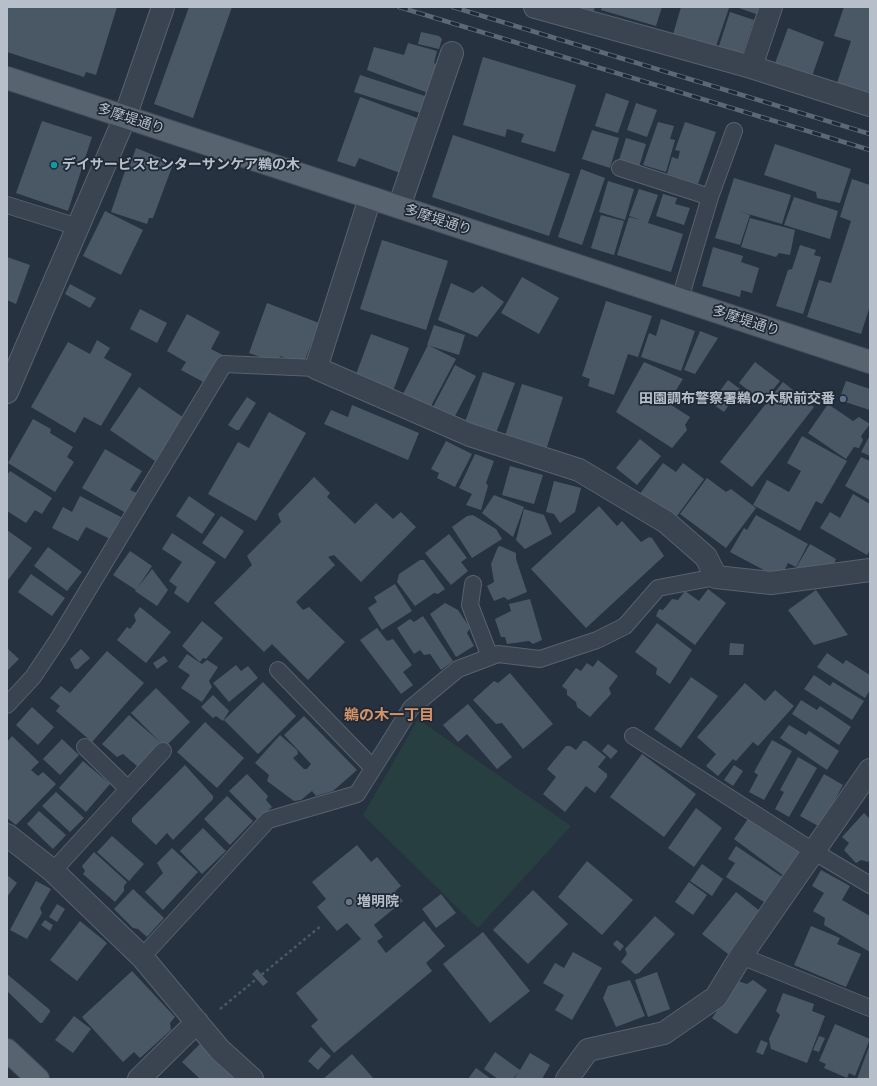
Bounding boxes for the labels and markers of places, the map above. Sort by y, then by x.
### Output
place label: デイサービスセンターサンケア鵜の木 [62,157,300,173]
marker: デイサービスセンターサンケア鵜の木 [49,160,59,170]
place label: 田園調布警察署鵜の木駅前交番 [639,391,835,407]
marker: 田園調布警察署鵜の木駅前交番 [838,394,848,404]
place label: 増明院 [357,894,399,910]
marker: 増明院 [344,897,354,907]

